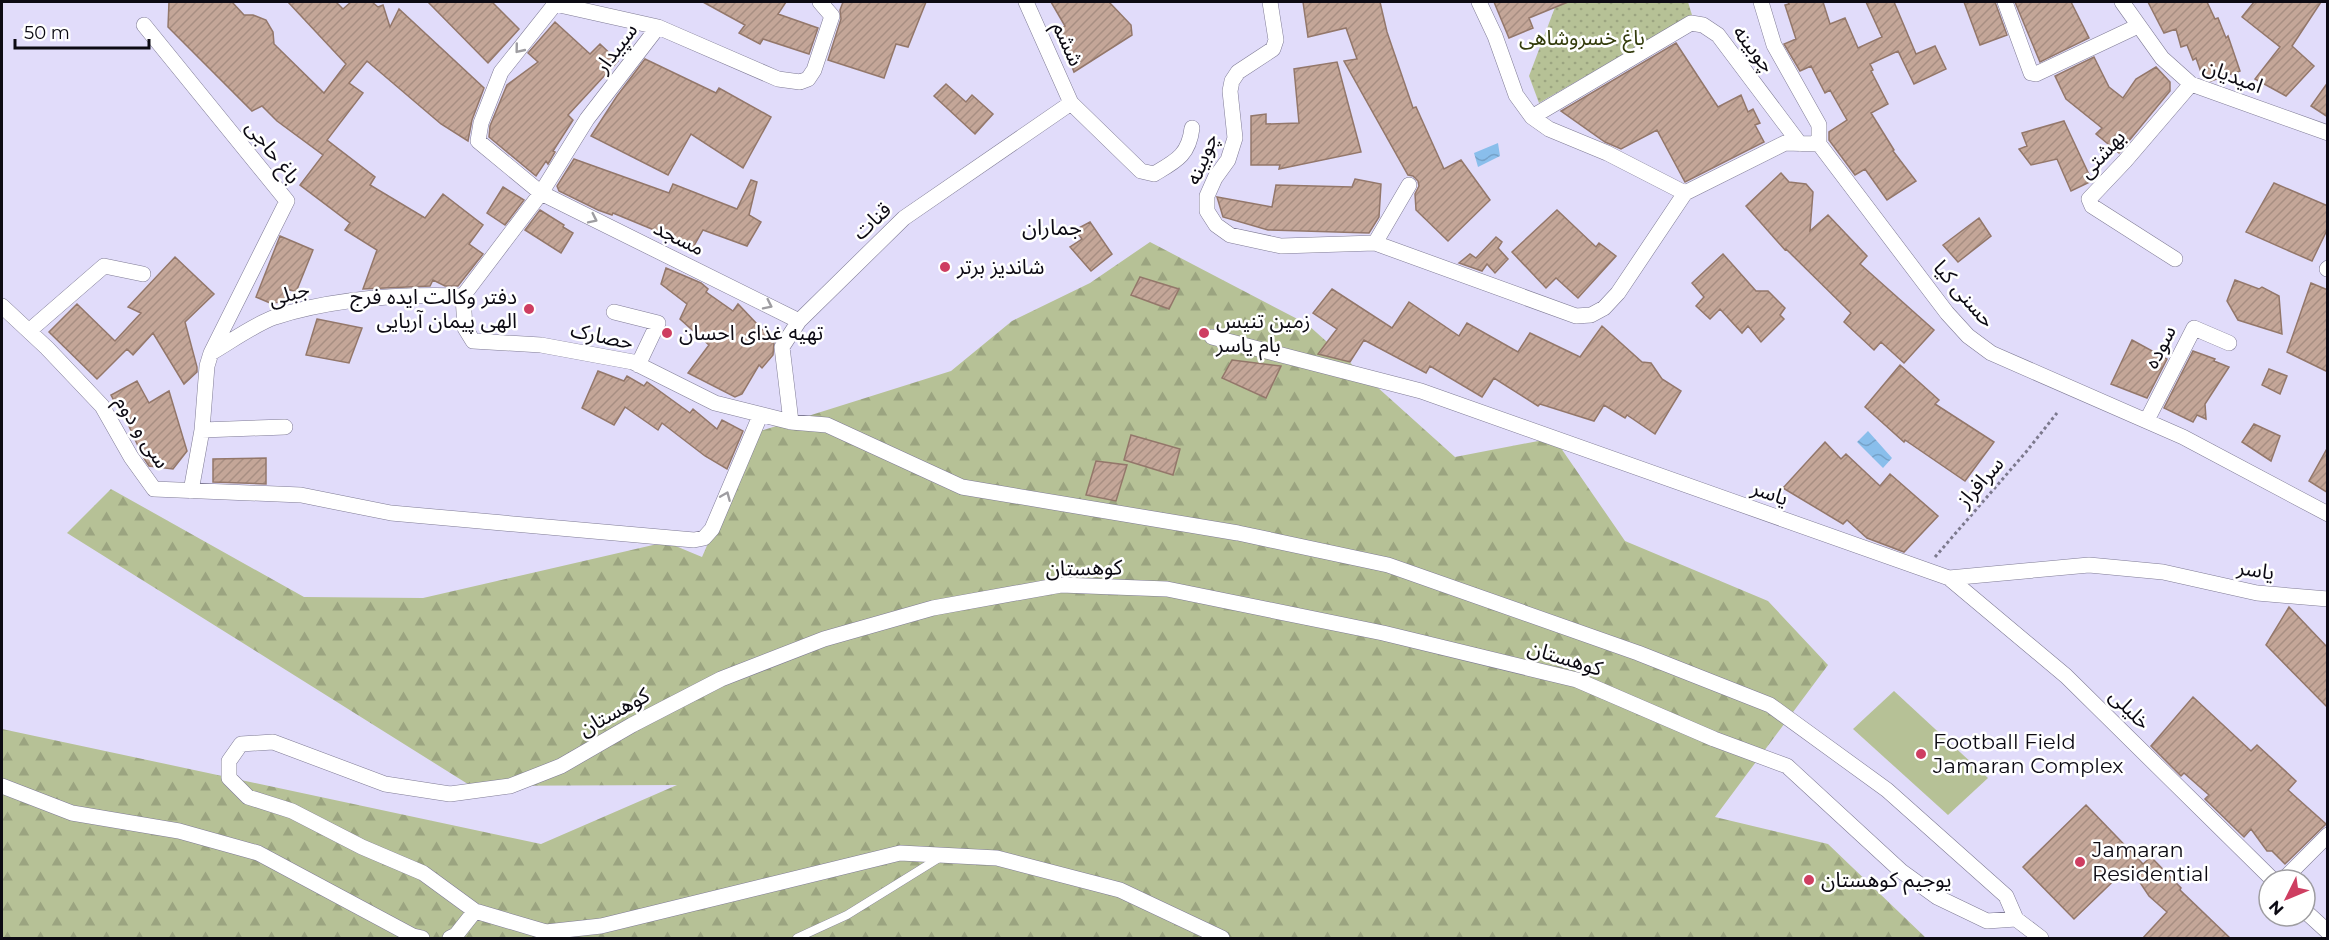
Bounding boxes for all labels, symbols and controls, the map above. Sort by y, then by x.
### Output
scale bar [15,12,148,50]
street label: سپیدار [588,18,643,79]
street label: ششم [1045,18,1089,71]
street label: چوبینه [1727,20,1781,78]
text: 50 m [24,22,70,44]
park label: باغ خسروشاهی [1519,25,1645,53]
one-way arrow [515,43,526,54]
street label: امیدیان [2200,53,2267,98]
street label: باغ حاجی [238,115,306,190]
street label: بهشتی [2073,124,2130,183]
street label: چوبینه [1180,129,1224,189]
street label: قنات [847,197,896,245]
one-way arrow [587,211,598,223]
district label: جماران [1022,214,1082,241]
street label: مسجد [650,215,709,260]
place label: شاندیز برتر [956,254,1044,279]
street label: حسنی کیا [1928,255,2000,332]
marker: شاندیز برتر [938,260,952,274]
street label: جبلی [266,276,312,311]
place label: دفتر وکالت ایده فرج الهی پیمان آریایی [350,284,517,334]
one-way arrow [761,298,772,309]
marker: دفتر وکالت ایده فرج الهی پیمان آریایی [522,302,536,316]
place label: زمین تنیس بام یاسر [1215,308,1311,361]
street label: حصارک [568,317,636,354]
place label: تهیه غذای احسان [679,320,823,345]
street label: سوده [2138,321,2181,372]
marker: تهیه غذای احسان [660,326,674,340]
marker: زمین تنیس بام یاسر [1197,326,1211,340]
street label: سی و دوم [106,391,175,475]
street label: سرافراز [1950,451,2008,513]
street label: یاسر [1748,474,1792,510]
one-way arrow [719,491,731,502]
street label: کوهستان [1045,554,1123,581]
street label: یاسر [2235,554,2276,585]
street label: کوهستان [1525,634,1606,681]
street label: کوهستان [574,682,654,741]
street label: خلیلی [2104,683,2156,735]
place label: Football Field Jamaran Complex [1932,729,2124,778]
marker: Football Field Jamaran Complex [1914,747,1928,761]
place label: Jamaran Residential [2091,837,2209,886]
marker: Jamaran Residential [2073,855,2087,869]
place label: یوجیم کوهستان [1821,867,1952,895]
north arrow [2257,868,2317,928]
marker: یوجیم کوهستان [1802,873,1816,887]
text: N [2265,897,2288,919]

